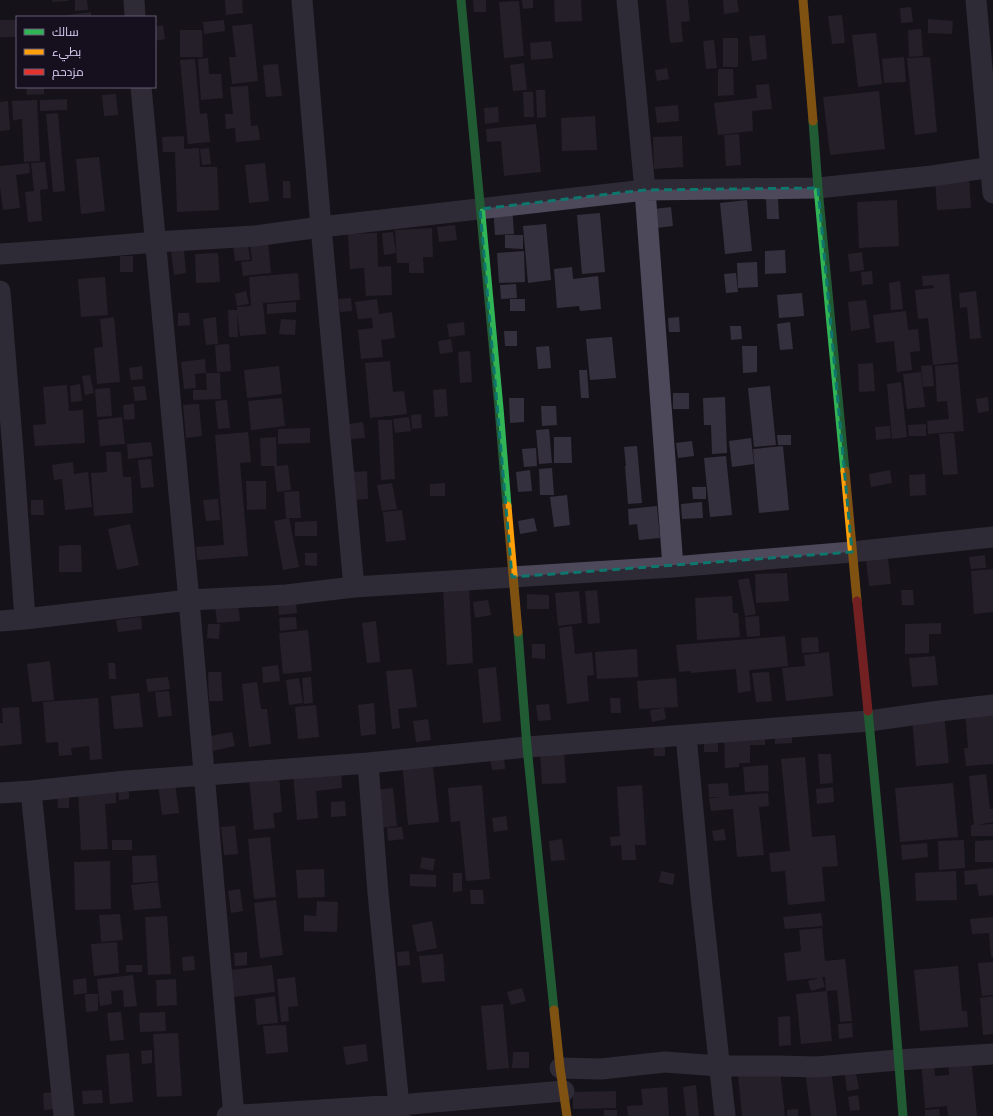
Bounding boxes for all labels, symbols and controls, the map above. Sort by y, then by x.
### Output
legend [16,16,156,88]
text: سالك [52,24,79,39]
text: بطيء [52,44,81,62]
text: مزدحم [52,64,84,80]

